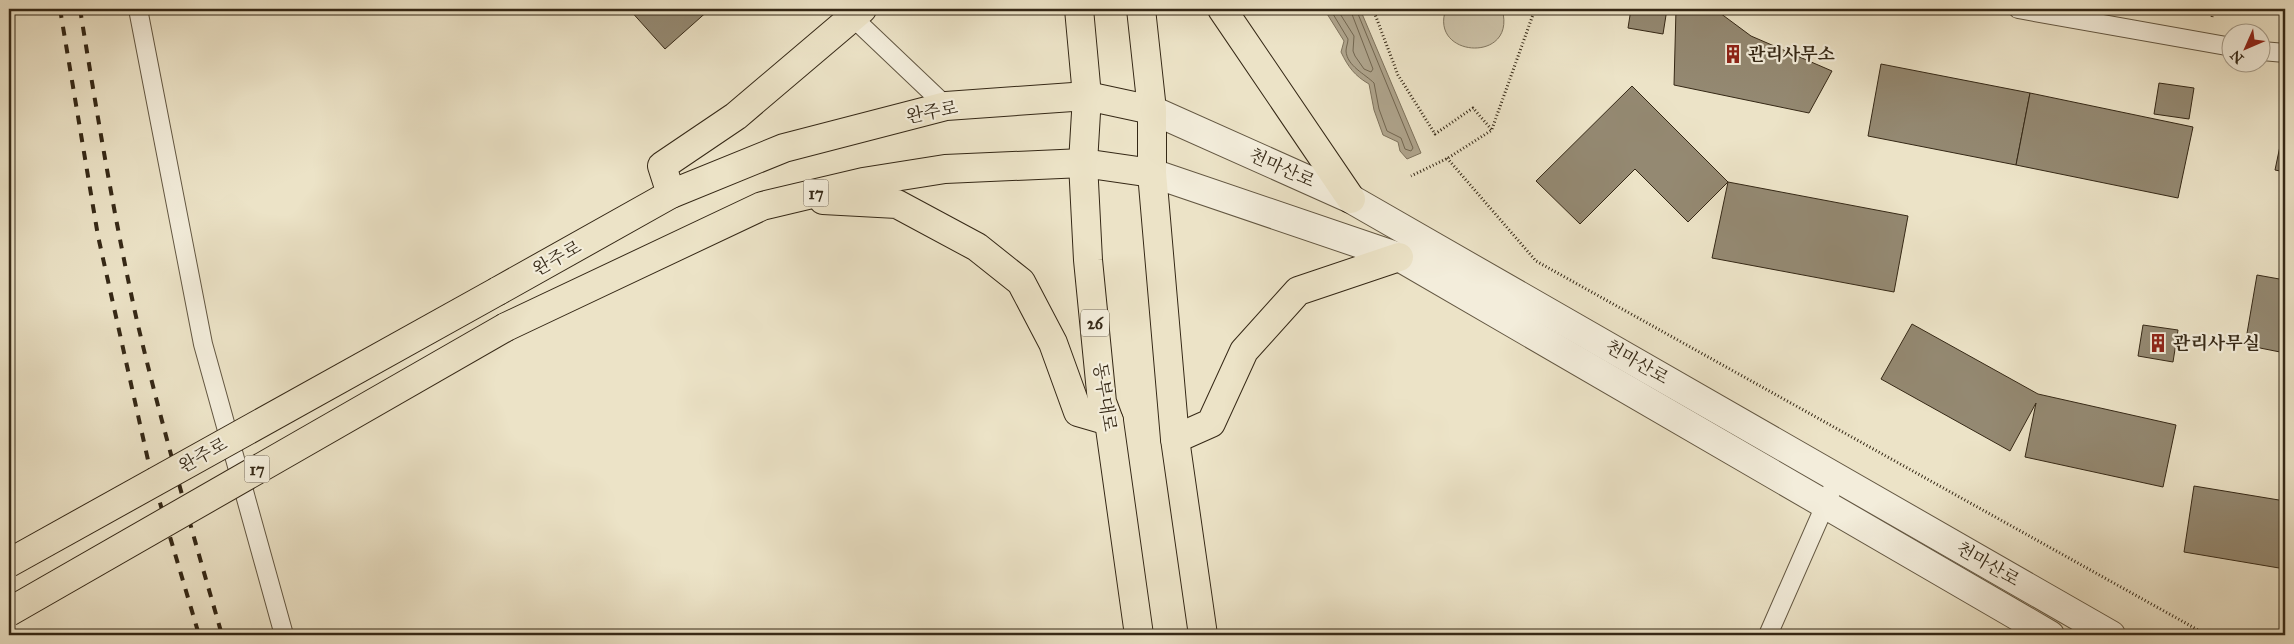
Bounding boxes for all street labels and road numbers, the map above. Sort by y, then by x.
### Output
street label: 완주로 [904,96,960,128]
street label: 천마산로 [1246,144,1318,192]
road number: 17 [804,180,828,207]
street label: 완주로 [529,236,585,280]
road number: 26 [1081,309,1109,336]
street label: 천마산로 [1601,335,1673,389]
street label: 동부대로 [1089,361,1121,433]
street label: 완주로 [175,433,231,477]
road number: 17 [244,456,270,482]
street label: 천마산로 [1952,537,2024,591]

